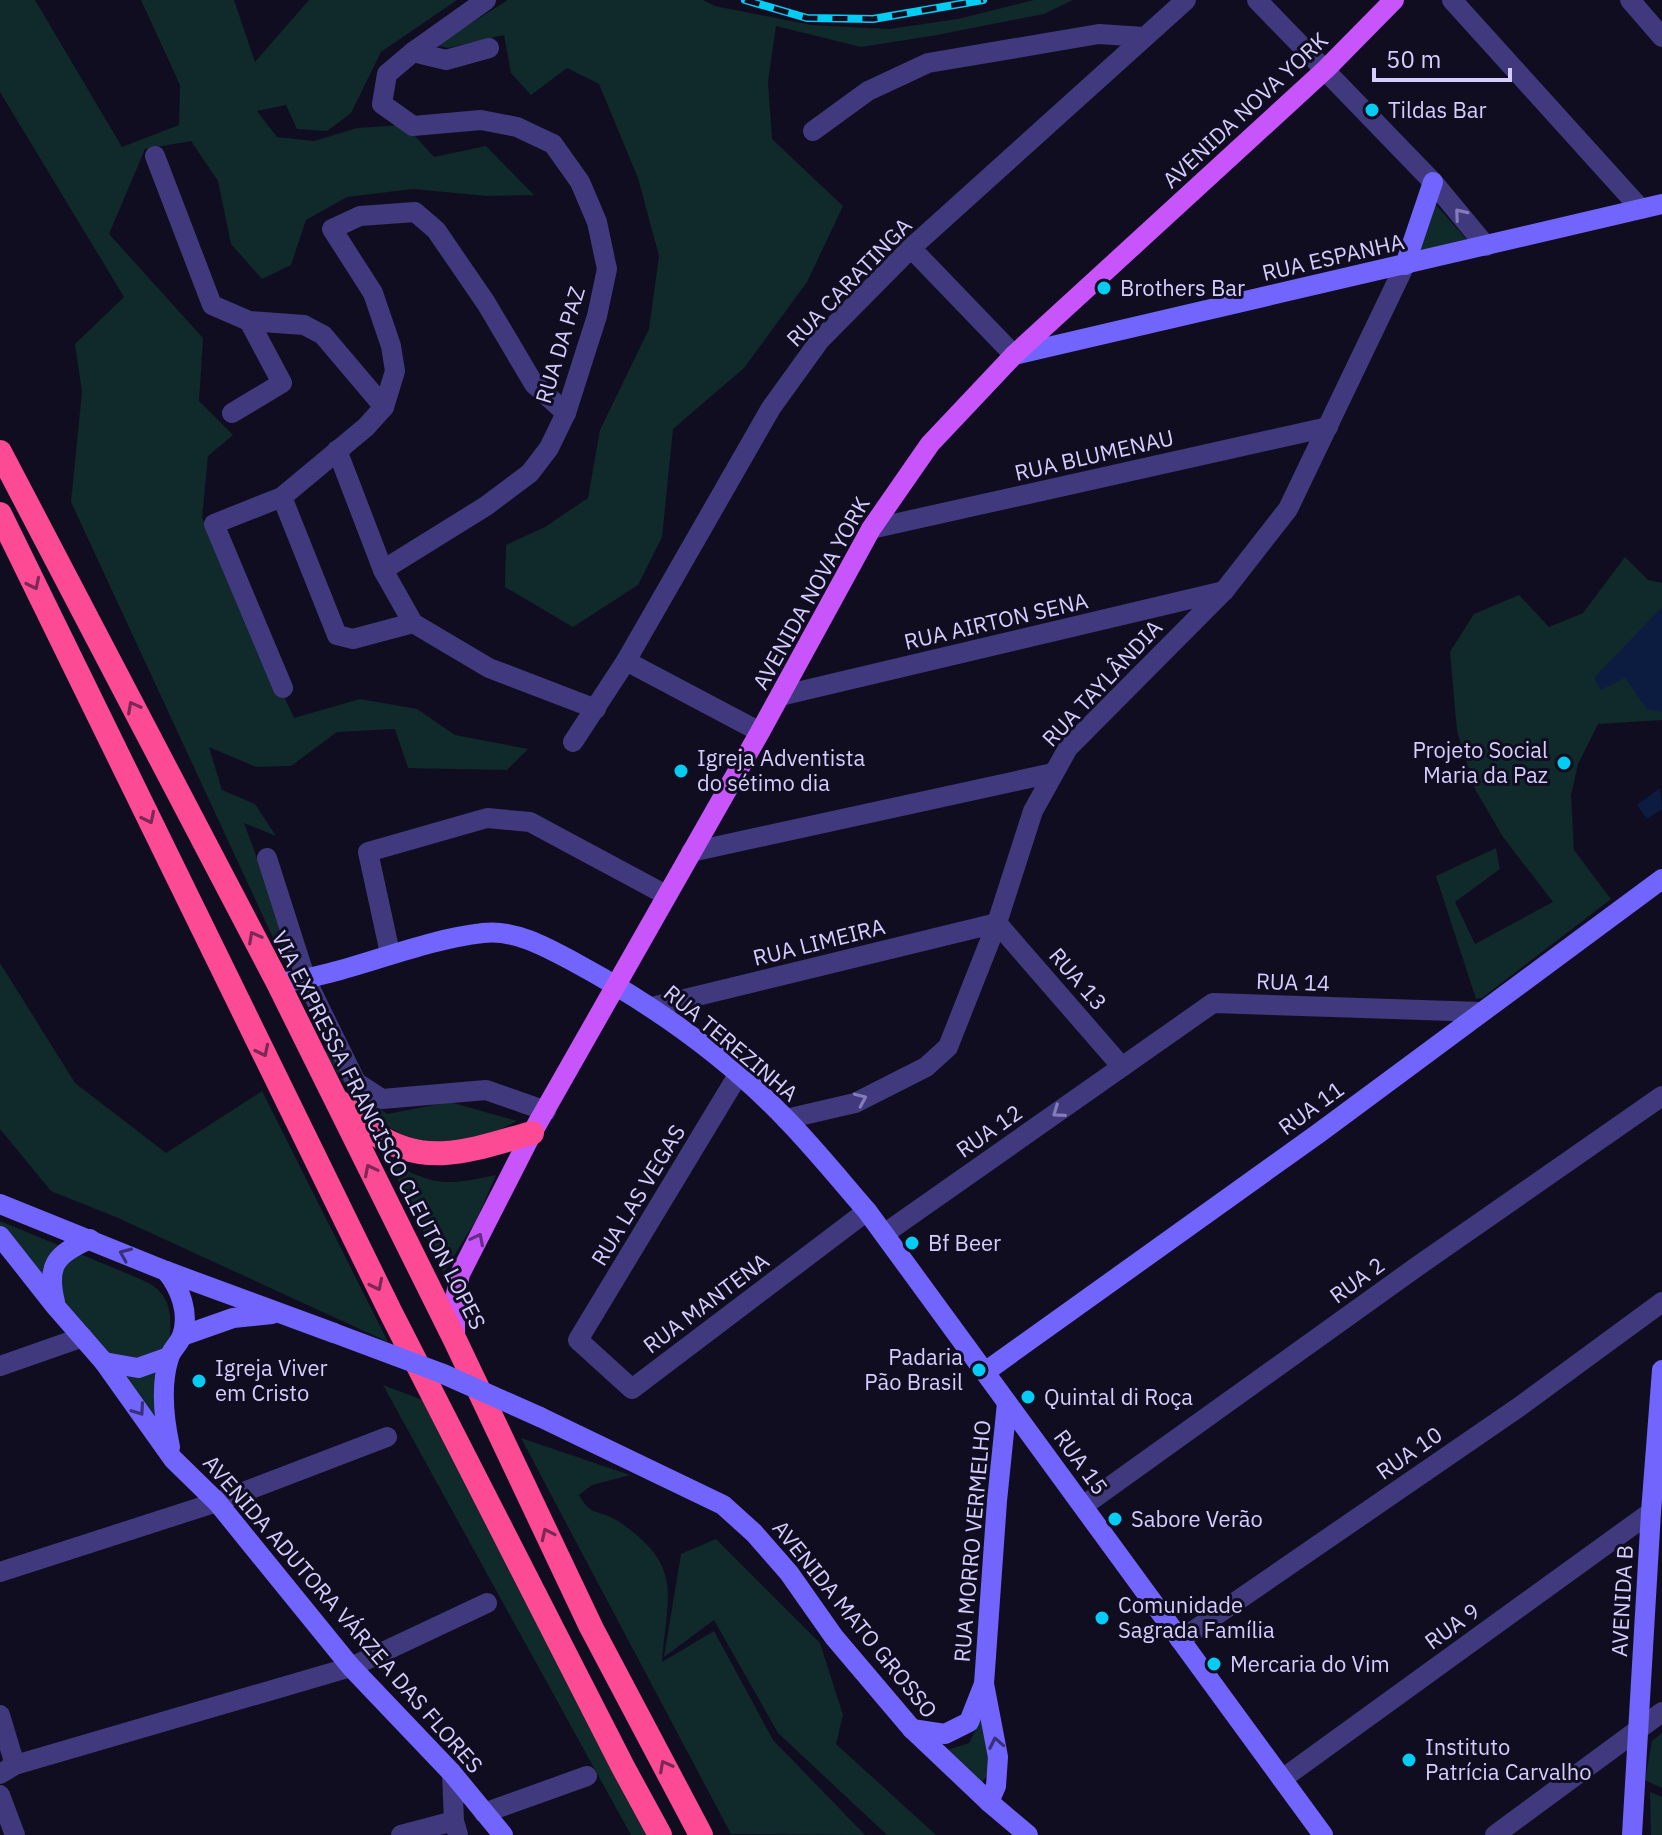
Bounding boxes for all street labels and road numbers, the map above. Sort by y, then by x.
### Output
street label: AVENIDA NOVA YORK [1156,25,1334,194]
street label: RUA CARATINGA [780,211,918,352]
street label: RUA ESPANHA [1259,226,1407,287]
street label: RUA DA PAZ [528,283,591,407]
street label: RUA BLUMENAU [1012,422,1176,487]
street label: AVENIDA NOVA YORK [745,491,876,694]
street label: RUA AIRTON SENA [901,585,1091,656]
street label: RUA TAYLÂNDIA [1035,613,1168,752]
street label: RUA LIMEIRA [750,911,888,972]
street label: VIA EXPRESSA FRANCISCO CLEUTON LOPES [266,925,493,1334]
street label: RUA 13 [1043,941,1114,1016]
street label: RUA 14 [1255,966,1331,997]
street label: RUA TEREZINHA [658,978,805,1107]
street label: RUA 11 [1272,1074,1349,1141]
street label: RUA 12 [950,1097,1027,1164]
street label: RUA LAS VEGAS [584,1119,691,1271]
street label: RUA MANTENA [637,1246,774,1359]
street label: RUA 2 [1324,1250,1390,1309]
street label: RUA MORRO VERMELHO [946,1419,997,1663]
street label: RUA 10 [1370,1419,1447,1486]
street label: RUA 15 [1048,1423,1115,1500]
street label: AVENIDA ADUTORA VÁRZEA DAS FLORES [197,1448,490,1779]
street label: AVENIDA MATO GROSSO [767,1514,944,1724]
street label: AVENIDA B [1604,1544,1639,1658]
street label: RUA 9 [1419,1596,1485,1655]

